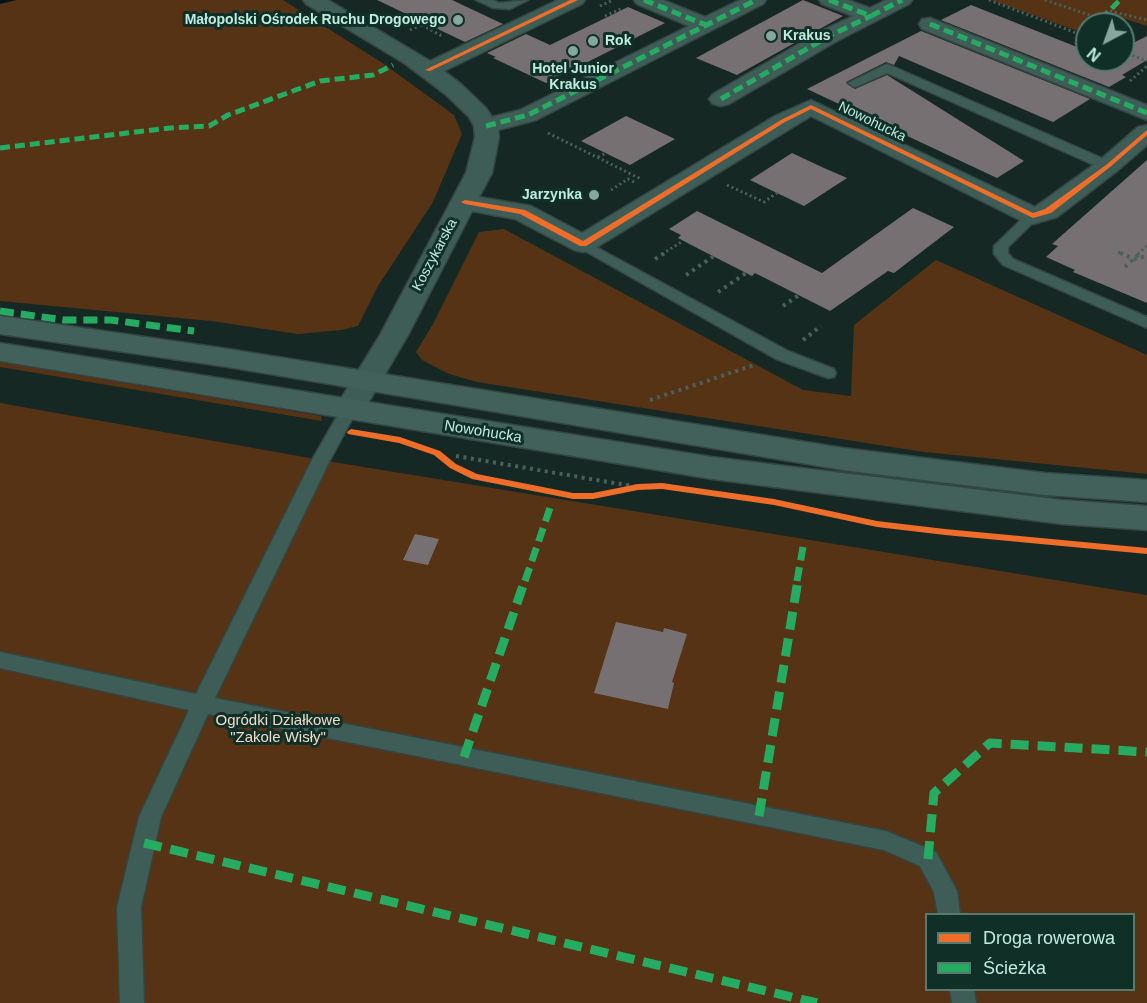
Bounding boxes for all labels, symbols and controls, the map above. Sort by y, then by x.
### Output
place label: Małopolski Ośrodek Ruchu Drogowego [185,12,446,28]
north arrow [1075,12,1135,72]
marker: Małopolski Ośrodek Ruchu Drogowego [451,13,465,27]
place label: Krakus [783,28,830,44]
marker: Krakus [764,29,778,43]
place label: Rok [605,33,631,49]
marker: Rok [586,34,600,48]
marker: Hotel Junior Krakus [566,44,580,58]
text: N [1084,44,1104,65]
place label: Hotel Junior Krakus [532,61,614,94]
street label: Nowohucka [835,98,909,146]
place label: Jarzynka [522,187,582,203]
marker: Jarzynka [587,188,601,202]
street label: Koszykarska [409,216,461,294]
street label: Nowohucka [443,417,523,447]
park label: Ogródki Działkowe "Zakole Wisły" [215,712,341,747]
legend [925,913,1135,991]
text: Droga rowerowa [983,928,1115,948]
text: Ścieżka [983,958,1046,978]

